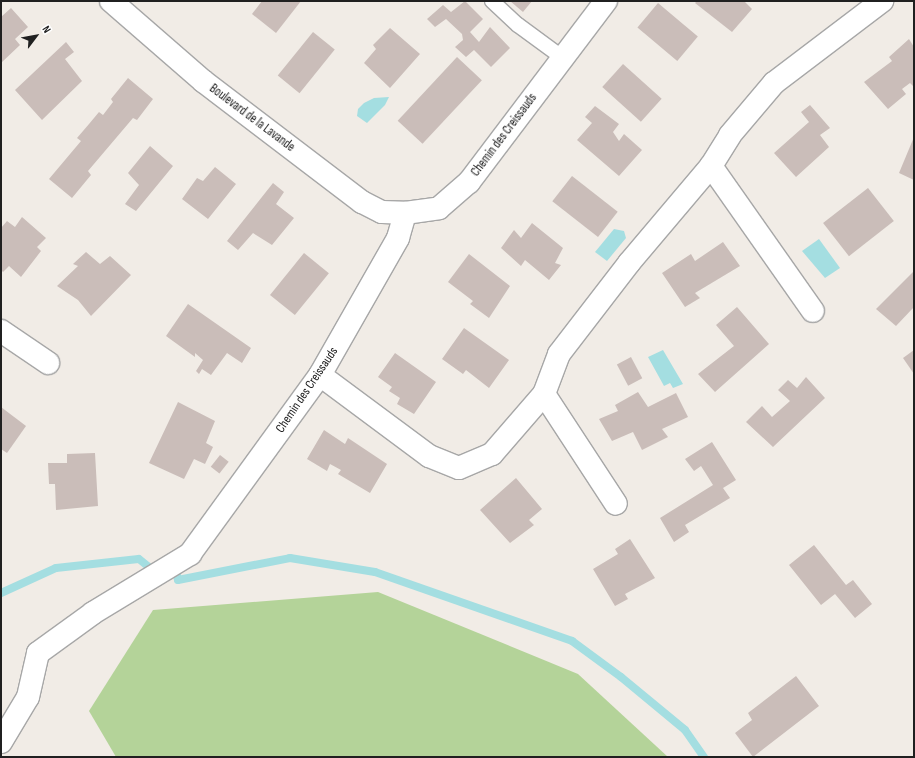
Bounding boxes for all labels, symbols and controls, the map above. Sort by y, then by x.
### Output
north arrow [16,16,56,56]
text: N [40,23,54,35]
street label: Boulevard de la Lavande [206,81,298,155]
street label: Chemin des Creissauds [468,90,540,180]
street label: Chemin des Creissauds [273,344,341,436]

